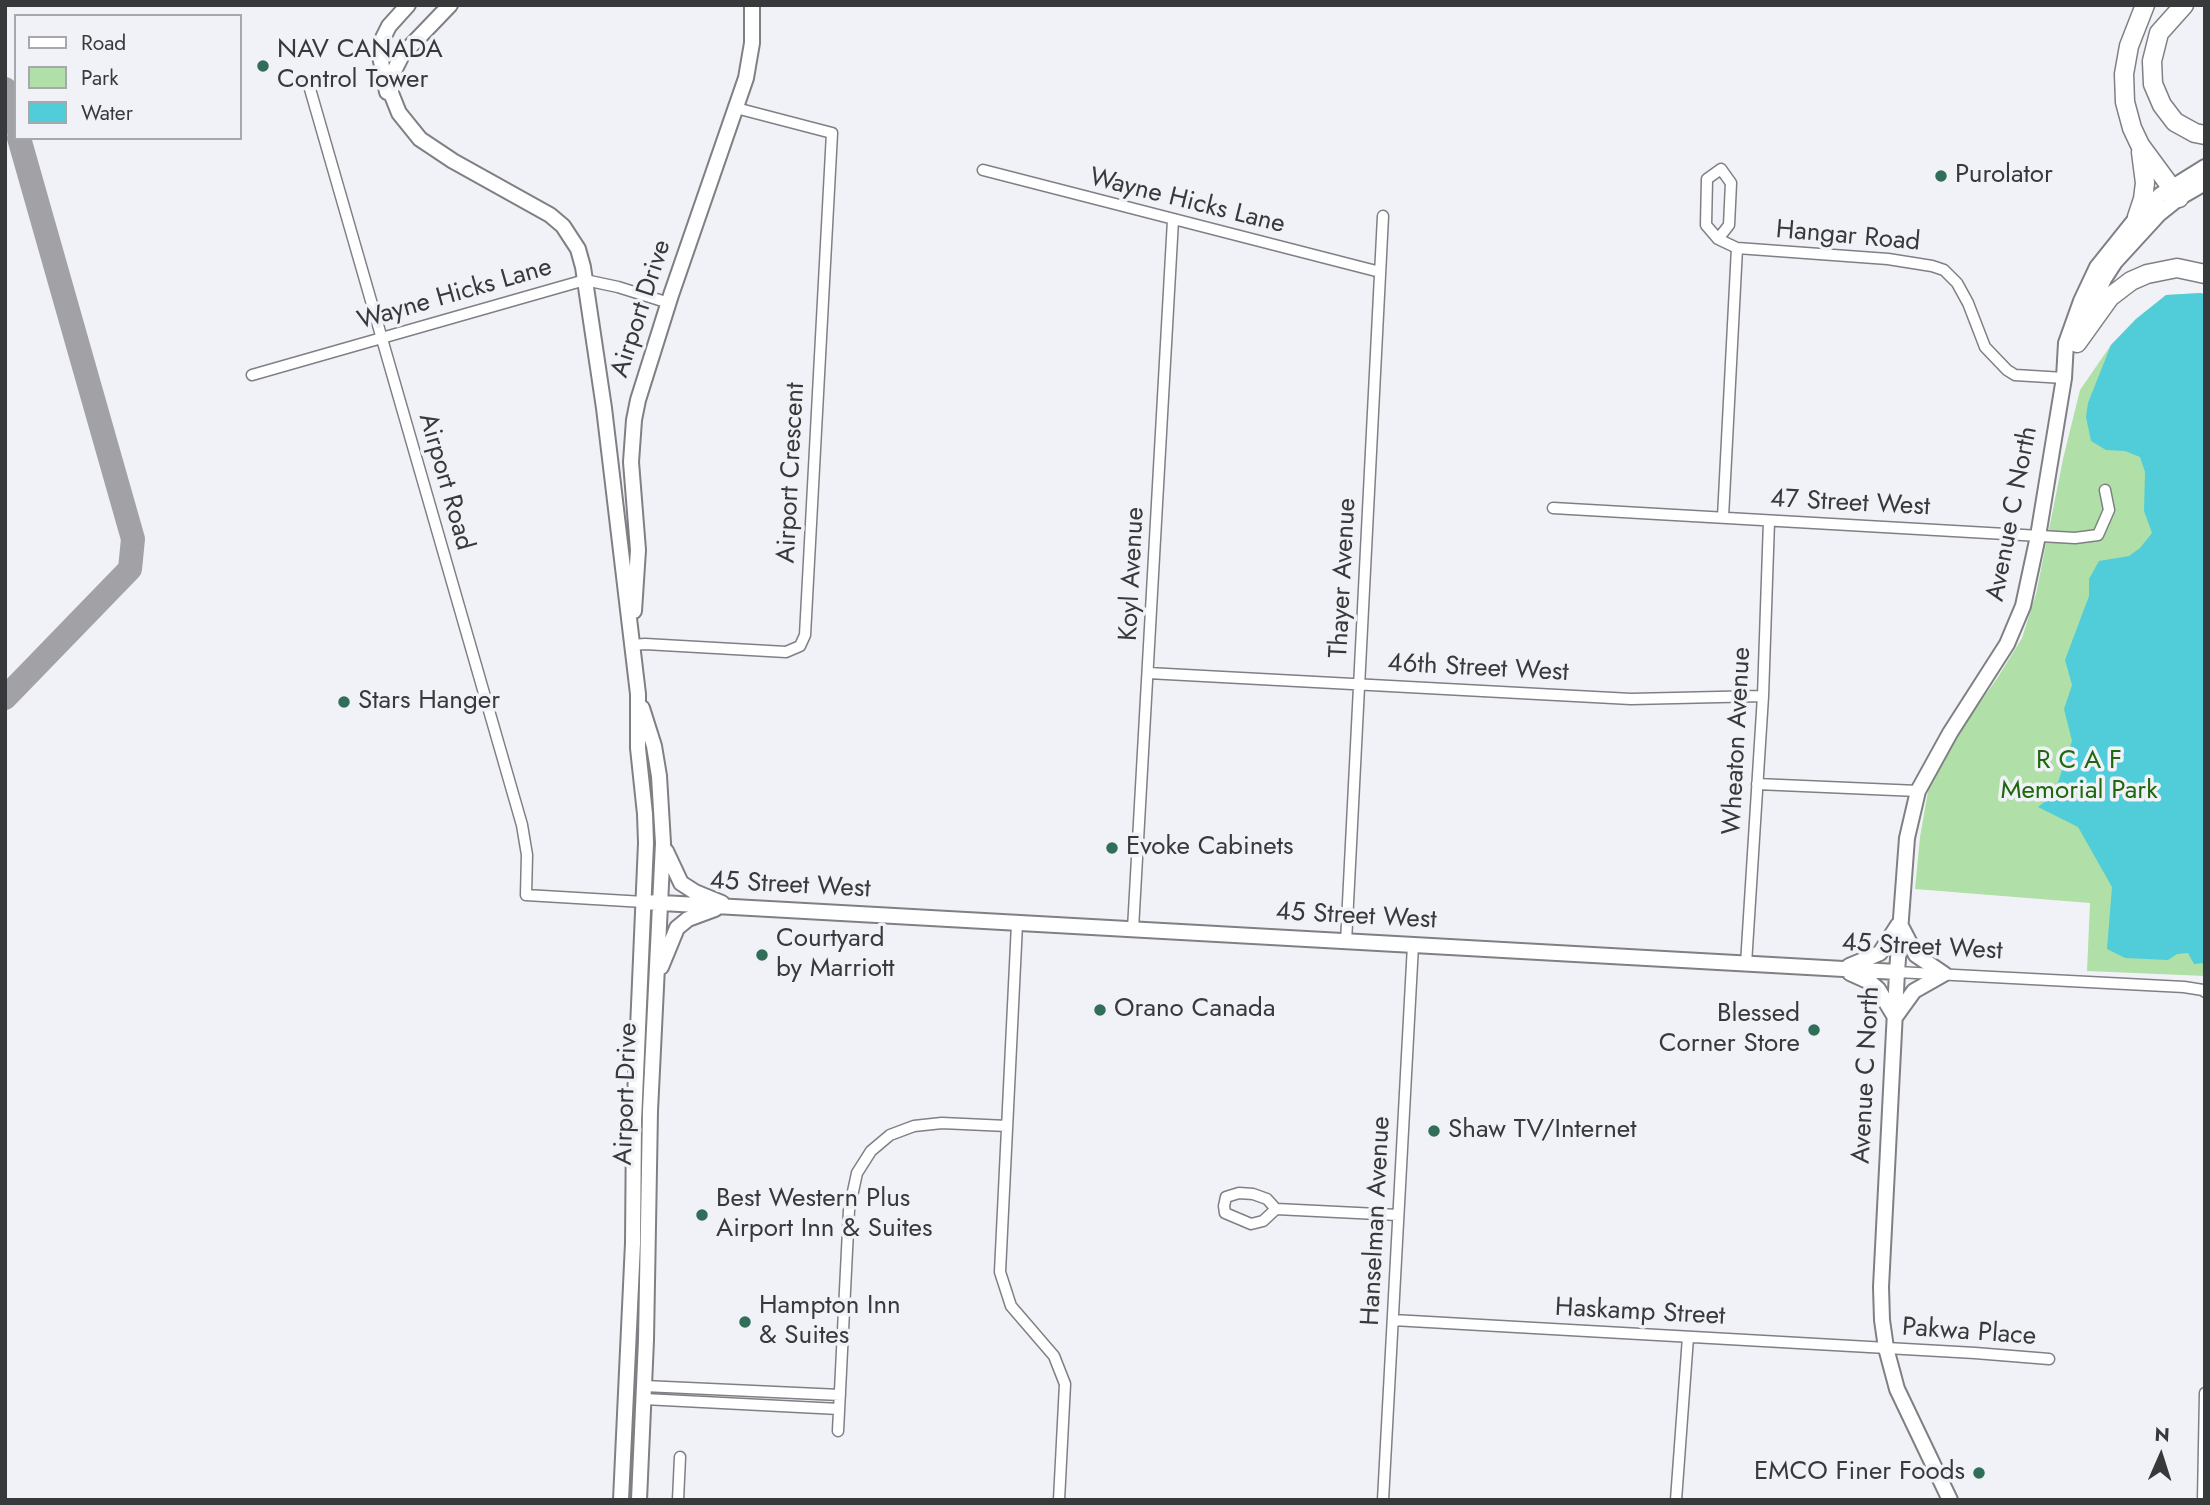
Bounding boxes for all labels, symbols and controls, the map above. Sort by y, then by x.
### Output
legend [14,14,242,140]
text: Road [81,28,126,58]
place label: NAV CANADA Control Tower [277,35,443,96]
marker: NAV CANADA Control Tower [255,58,271,74]
text: Park [81,63,118,93]
text: Water [81,98,133,128]
place label: Purolator [1955,160,2053,192]
street label: Wayne Hicks Lane [1086,163,1288,241]
marker: Purolator [1933,168,1949,184]
street label: Hangar Road [1774,215,1922,259]
street label: Airport Drive [605,236,679,382]
street label: Wayne Hicks Lane [354,252,556,338]
street label: Airport Crescent [772,382,812,564]
street label: Airport Road [411,410,479,554]
street label: Avenue C North [1981,424,2045,604]
street label: 47 Street West [1769,484,1931,524]
street label: Thayer Avenue [1324,497,1364,659]
street label: Koyl Avenue [1114,506,1152,642]
street label: Wheaton Avenue [1717,646,1759,836]
street label: 46th Street West [1387,649,1569,689]
place label: Stars Hanger [358,686,500,718]
marker: Stars Hanger [336,694,352,710]
park label: R C A F Memorial Park [2000,746,2158,808]
place label: Evoke Cabinets [1126,832,1293,864]
marker: Evoke Cabinets [1104,840,1120,856]
street label: 45 Street West [709,866,871,906]
street label: 45 Street West [1275,897,1437,937]
place label: Courtyard by Marriott [776,924,895,986]
street label: 45 Street West [1841,928,2003,968]
marker: Courtyard by Marriott [754,947,770,963]
street label: Avenue C North [1847,986,1887,1164]
place label: Orano Canada [1114,994,1275,1026]
place label: Blessed Corner Store [1659,999,1800,1060]
marker: Orano Canada [1092,1002,1108,1018]
street label: Airport Drive [609,1022,645,1166]
marker: Blessed Corner Store [1806,1022,1822,1038]
street label: Hanselman Avenue [1356,1115,1398,1327]
place label: Shaw TV/Internet [1448,1115,1636,1147]
marker: Shaw TV/Internet [1426,1123,1442,1139]
place label: Best Western Plus Airport Inn & Suites [716,1184,932,1246]
marker: Best Western Plus Airport Inn & Suites [694,1207,710,1223]
place label: Hampton Inn & Suites [759,1291,901,1352]
street label: Haskamp Street [1554,1293,1726,1333]
street label: Pakwa Place [1901,1313,2037,1353]
marker: Hampton Inn & Suites [737,1314,753,1330]
north arrow [2126,1421,2196,1491]
text: N [2154,1421,2170,1448]
place label: EMCO Finer Foods [1754,1457,1965,1489]
marker: EMCO Finer Foods [1971,1465,1987,1481]

